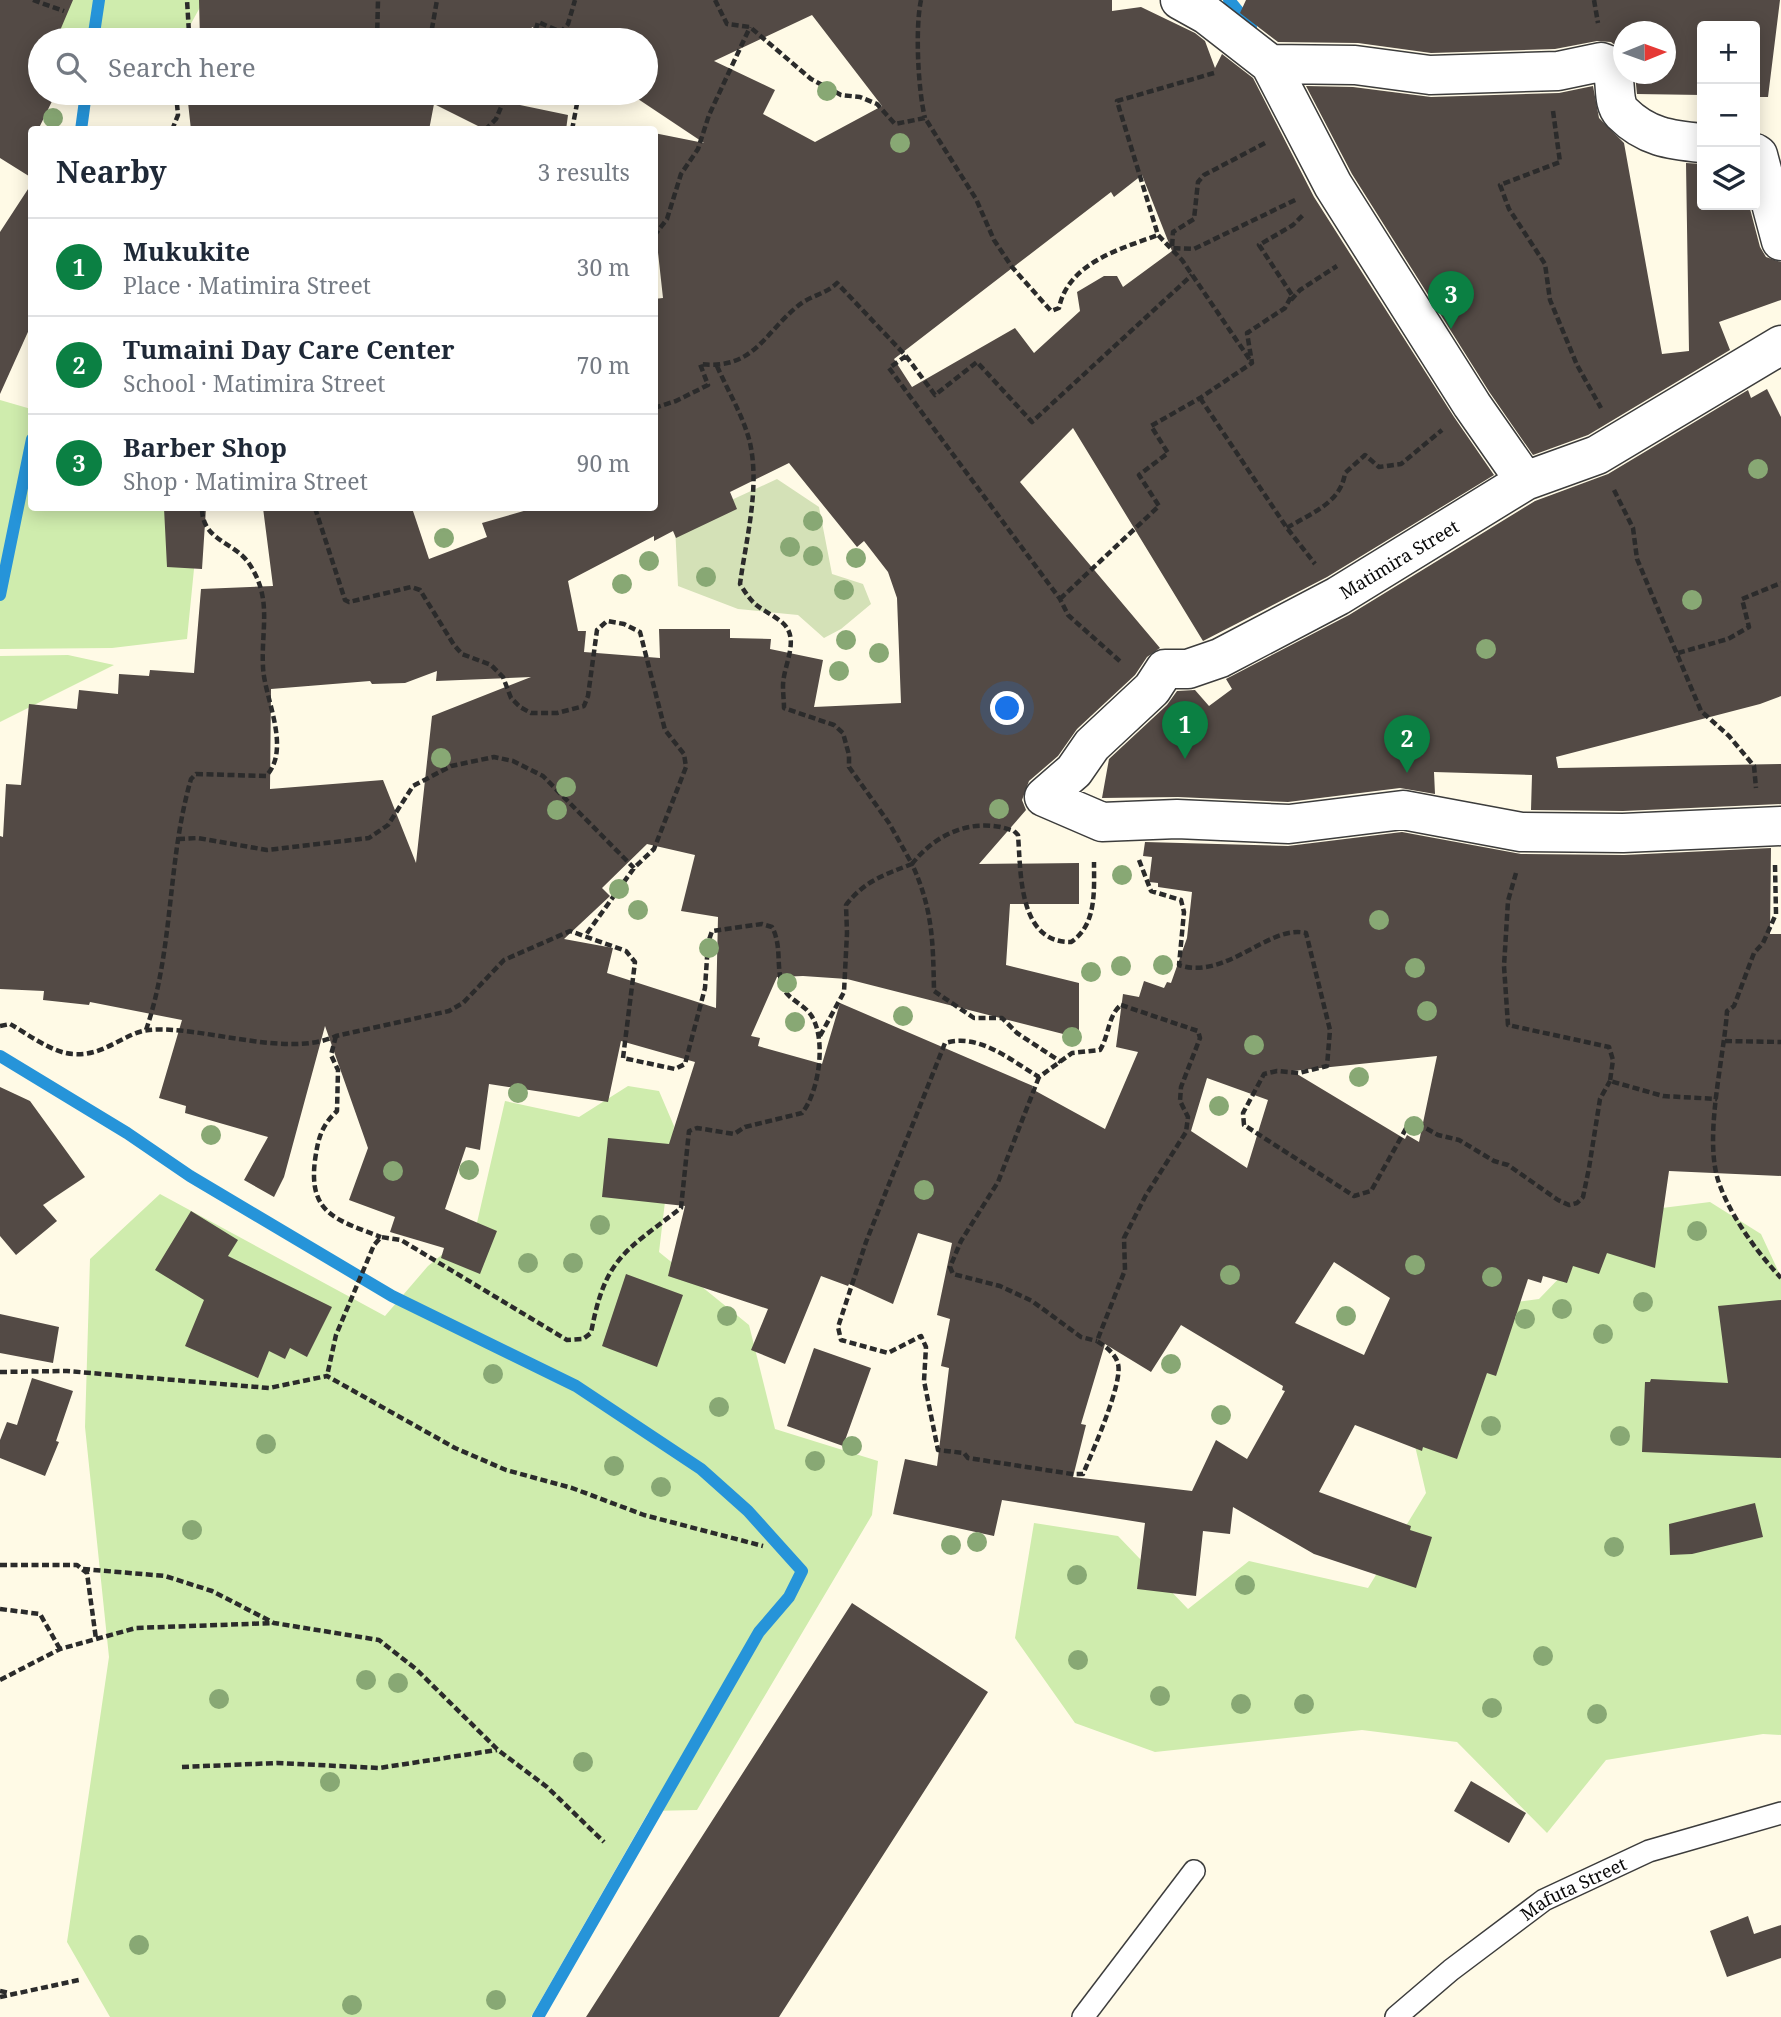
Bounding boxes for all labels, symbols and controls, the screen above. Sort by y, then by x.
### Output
north arrow [1613,21,1676,84]
map controls [1697,21,1760,210]
button: + [1697,21,1760,84]
search box [28,28,658,105]
icon: search [52,48,90,86]
text: Search here [108,49,256,85]
button: − [1697,84,1760,147]
button: layers [1697,147,1760,210]
text: Nearby [56,151,167,192]
text: 3 results [537,156,630,188]
text: Mukukite [123,233,250,269]
text: 1 [73,251,86,283]
text: 30 m [577,251,630,283]
text: Place · Matimira Street [123,269,371,301]
pin: 3 [1428,271,1474,329]
text: Tumaini Day Care Center [123,331,455,367]
text: 2 [73,349,86,381]
text: 70 m [577,349,630,381]
text: School · Matimira Street [123,367,385,399]
text: Barber Shop [123,429,287,465]
text: 3 [73,447,86,479]
text: 90 m [577,447,630,479]
text: Shop · Matimira Street [123,465,368,497]
street label: Matimira Street [1335,514,1463,604]
your location [990,691,1024,725]
pin: 1 [1162,701,1208,759]
pin: 2 [1384,715,1430,773]
street label: Mafuta Street [1515,1851,1630,1926]

